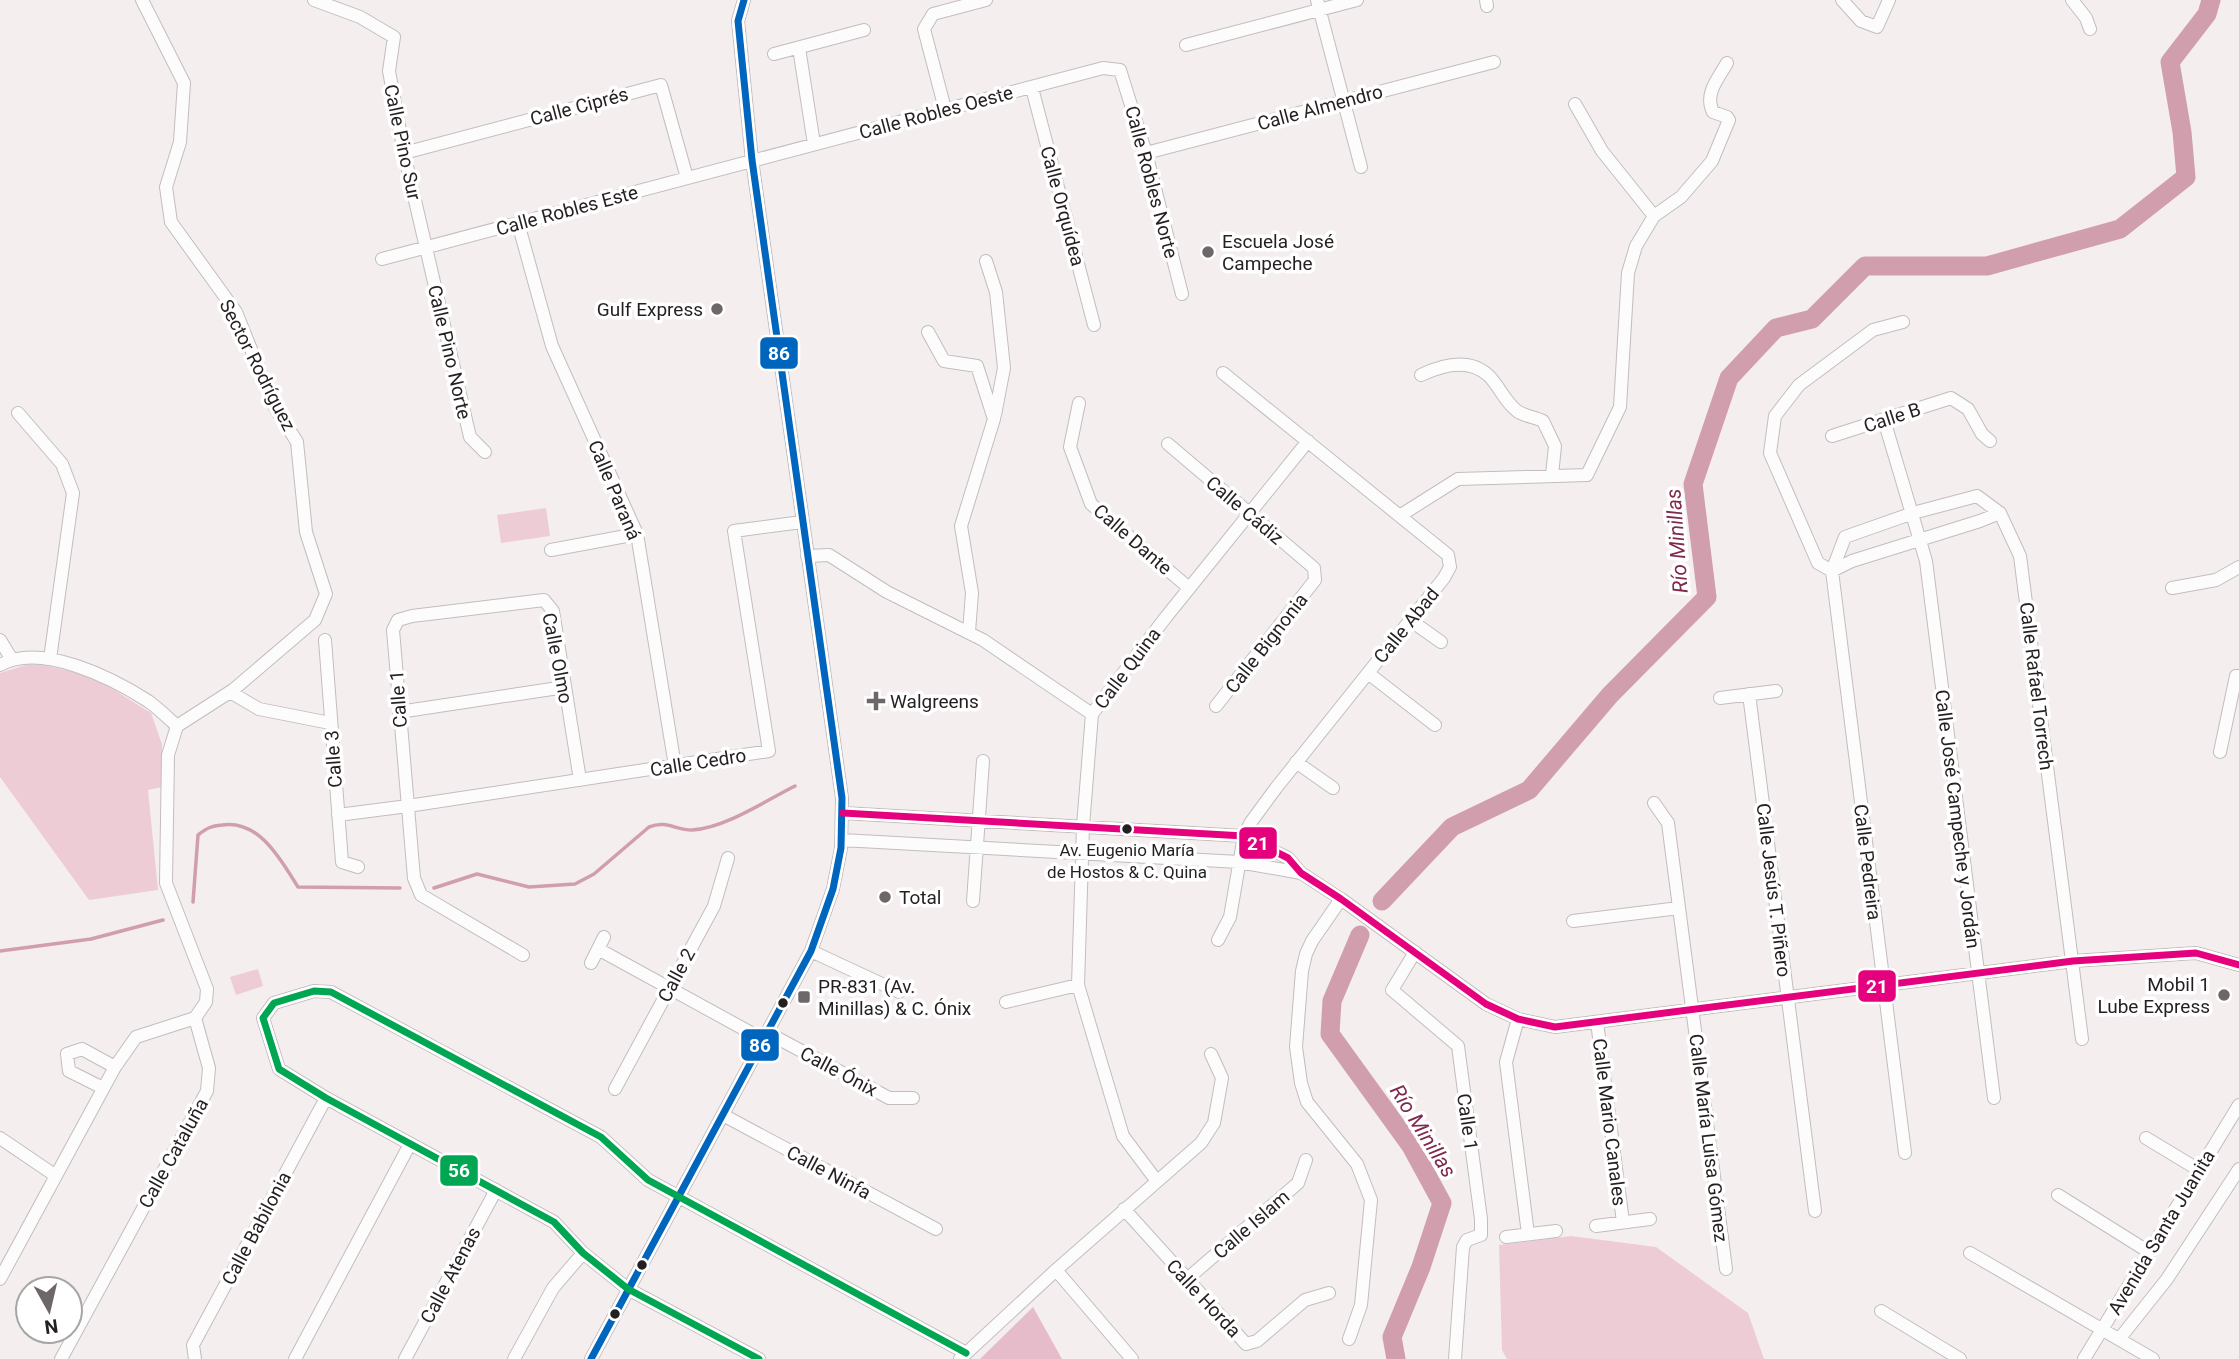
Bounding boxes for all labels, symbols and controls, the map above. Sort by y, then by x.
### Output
street label: Calle Almendro [1255,80,1385,135]
street label: Calle Robles Oeste [857,81,1016,144]
street label: Calle Pino Sur [379,82,426,203]
street label: Calle Ciprés [528,82,631,131]
street label: Calle Robles Norte [1120,103,1183,261]
street label: Calle Orquídea [1035,144,1090,269]
street label: Calle Robles Este [494,180,641,240]
place label: Escuela José Campeche [1222,230,1334,275]
marker: Escuela José Campeche [1200,244,1216,260]
street label: Calle Pino Norte [423,283,476,421]
street label: Sector Rodríguez [215,296,301,435]
place label: Gulf Express [597,298,703,321]
marker: Gulf Express [709,301,725,317]
line badge: 86 [759,336,799,370]
text: 86 [768,342,790,365]
street label: Calle B [1861,397,1924,437]
street label: Calle Paraná [583,437,646,544]
street label: Calle Cádiz [1201,471,1288,549]
water label: Río Minillas [1661,488,1693,594]
street label: Calle Dante [1089,499,1177,580]
street label: Calle Abad [1369,583,1444,668]
street label: Calle Bignonia [1220,589,1313,698]
street label: Calle Rafael Torrech [2015,601,2058,771]
street label: Calle Olmo [537,611,578,705]
street label: Calle Quina [1089,623,1165,713]
street label: Calle 1 [385,670,412,728]
street label: Calle José Campeche y Jordán [1930,688,1985,950]
place label: Walgreens [890,690,979,713]
marker: Walgreens [868,693,884,709]
street label: Calle 3 [320,730,347,788]
street label: Calle Cedro [648,744,748,781]
street label: Calle Jesús T. Piñero [1751,802,1796,978]
street label: Calle Pedreira [1849,803,1886,921]
marker: Av. Eugenio María de Hostos & C. Quina [1120,822,1134,836]
line badge: 21 [1238,826,1278,860]
text: 21 [1247,832,1269,855]
place label: Av. Eugenio María de Hostos & C. Quina [1047,840,1207,882]
place label: Total [899,886,941,909]
marker: Total [877,889,893,905]
street label: Calle 2 [653,944,700,1006]
line badge: 21 [1857,969,1897,1003]
place label: Mobil 1 Lube Express [2097,973,2210,1018]
place label: PR-831 (Av. Minillas) & C. Ónix [818,975,972,1020]
text: 21 [1866,975,1888,998]
marker: Mobil 1 Lube Express [2216,987,2232,1003]
marker: PR-831 (Av. Minillas) & C. Ónix [796,989,812,1005]
unlabelled marker [776,996,790,1010]
line badge: 86 [740,1028,780,1062]
street label: Calle María Luisa Gómez [1684,1033,1733,1243]
text: 86 [749,1034,771,1057]
street label: Calle Mario Canales [1588,1037,1631,1207]
street label: Calle Ónix [796,1041,882,1102]
water label: Río Minillas [1385,1080,1461,1182]
street label: Calle 1 [1452,1092,1483,1152]
street label: Calle Cataluña [134,1094,213,1212]
street label: Calle Ninfa [783,1141,875,1204]
street label: Avenida Santa Juanita [2103,1146,2220,1319]
line badge: 56 [439,1154,479,1187]
text: 56 [448,1159,470,1182]
street label: Calle Babilonia [217,1168,296,1289]
street label: Calle Islam [1209,1185,1294,1264]
street label: Calle Atenas [415,1223,485,1327]
street label: Calle Horda [1162,1255,1246,1342]
unlabelled marker [635,1258,649,1272]
north arrow [14,1275,84,1345]
unlabelled marker [608,1307,622,1321]
text: N [43,1314,60,1339]

